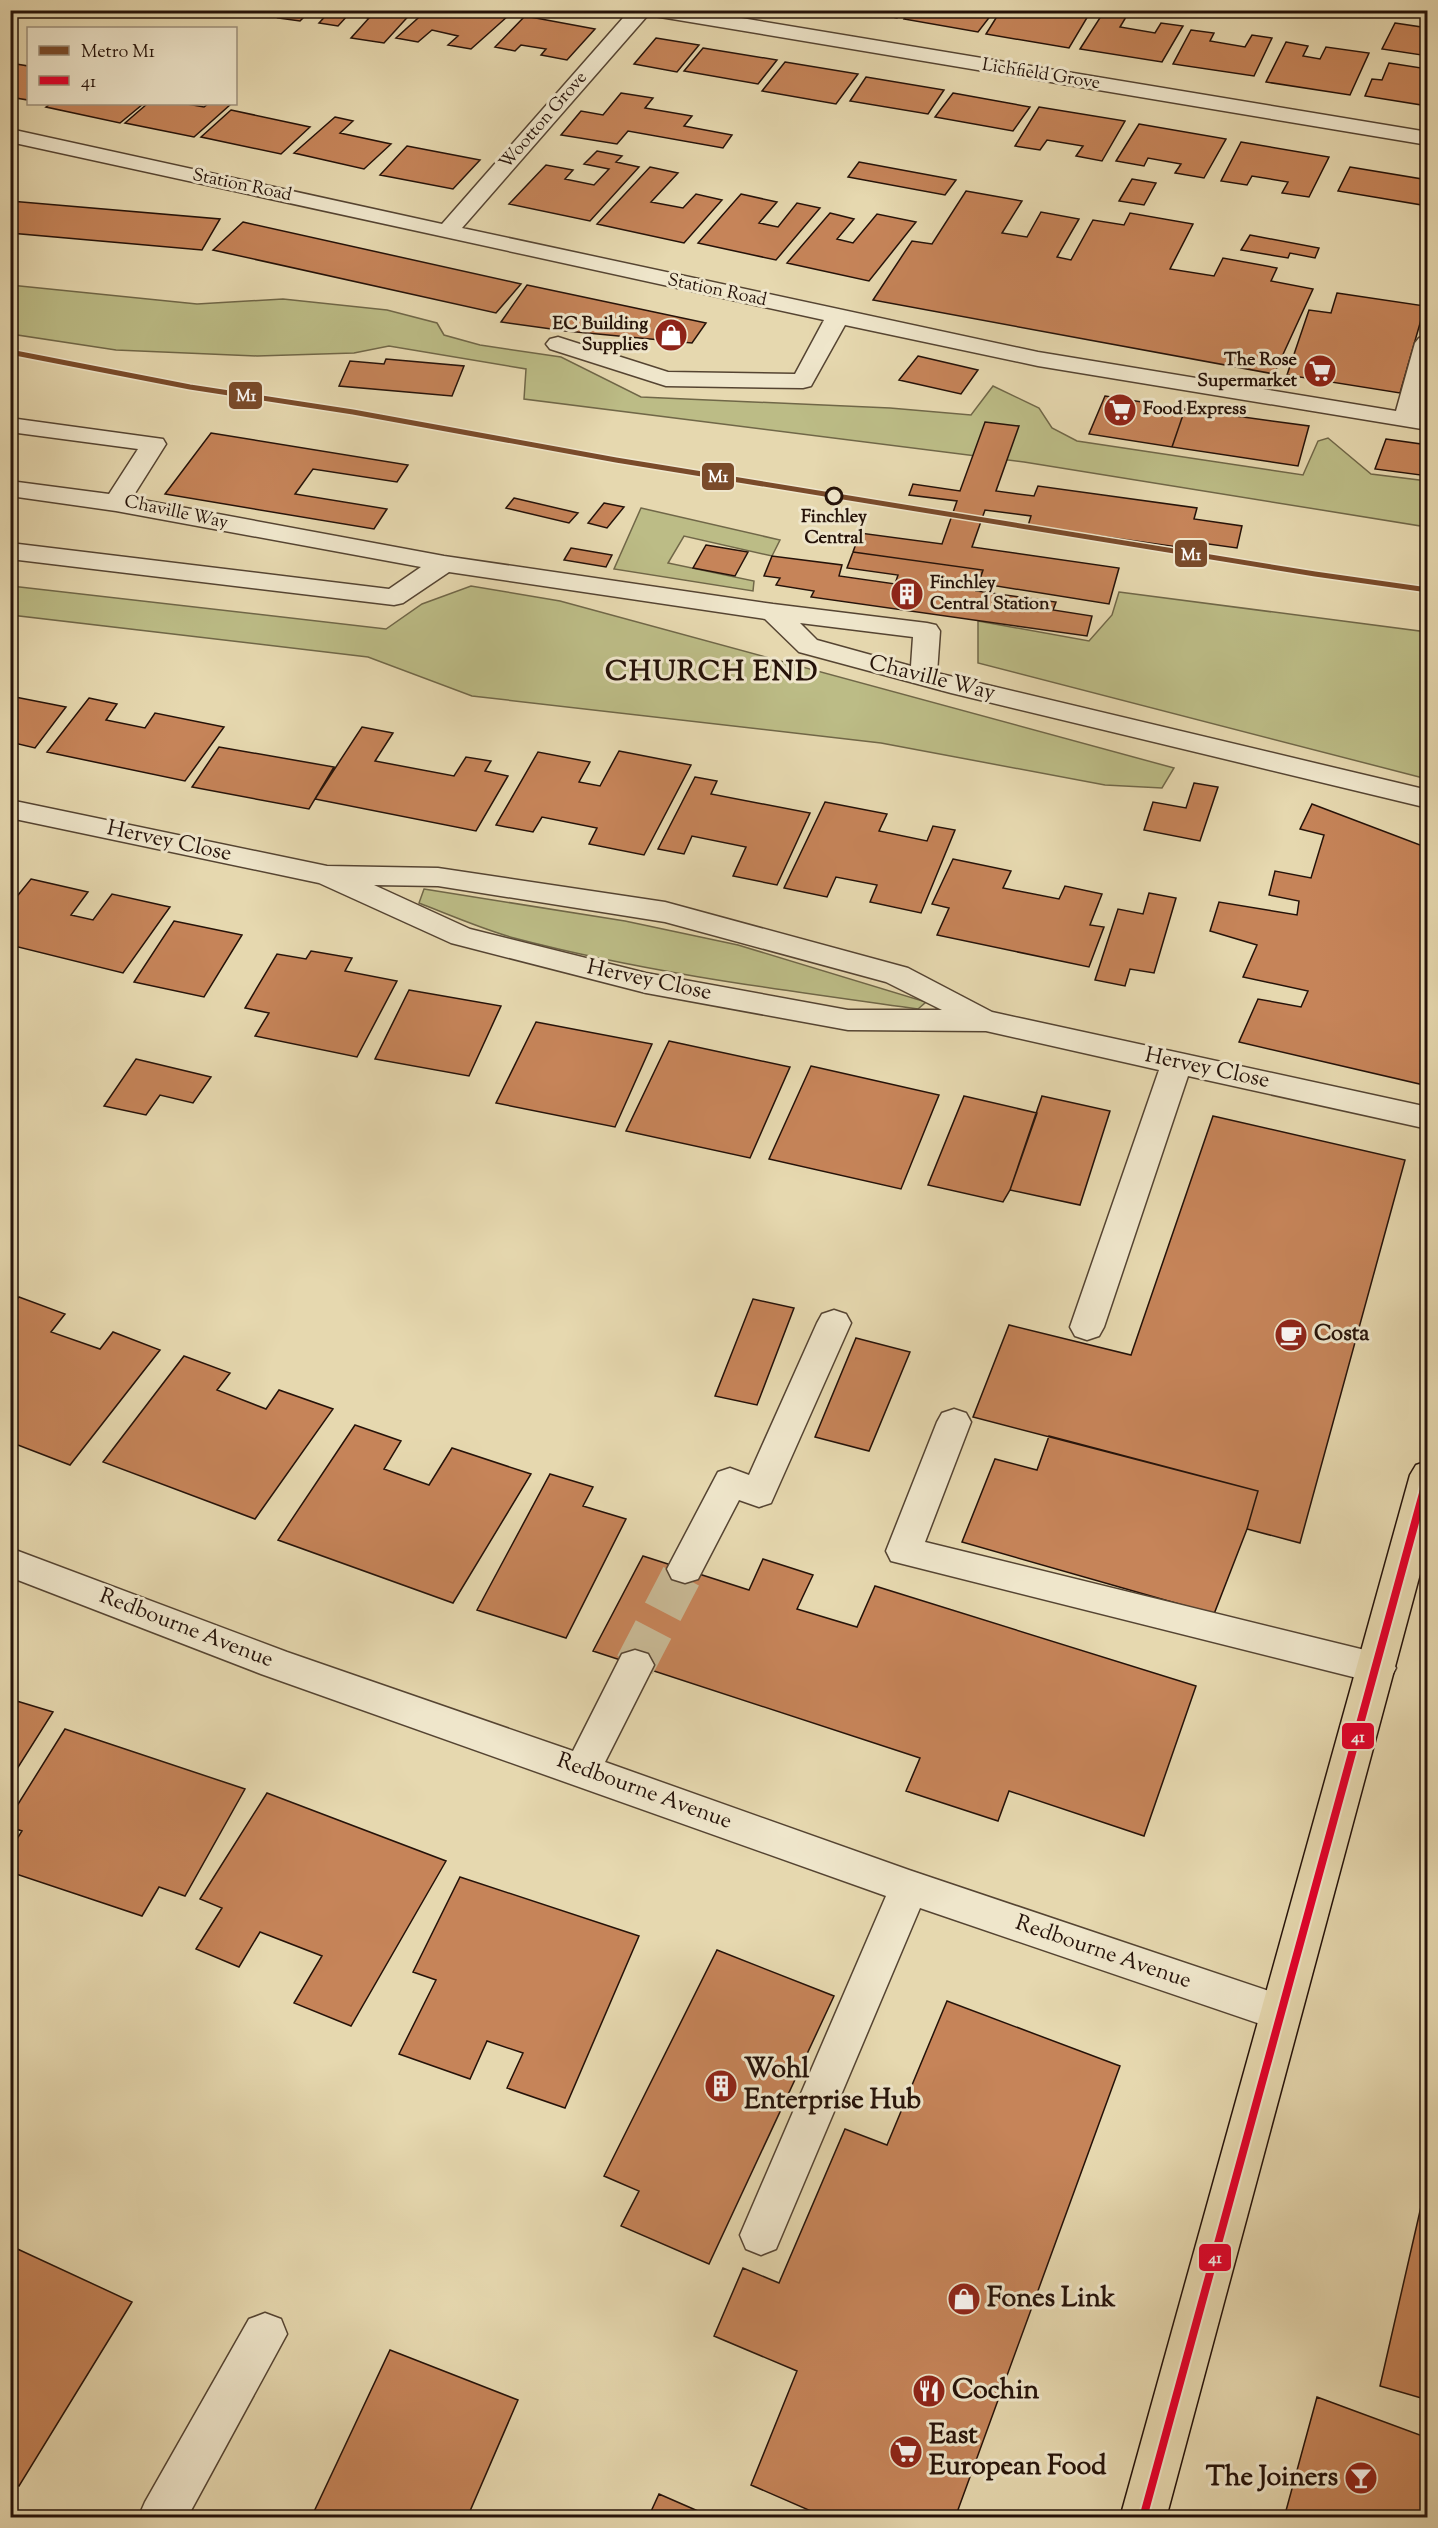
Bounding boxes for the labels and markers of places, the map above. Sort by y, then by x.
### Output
place label: EC Building Supplies [553,312,648,359]
shop icon: EC Building Supplies [653,317,689,353]
place label: The Rose Supermarket [1197,348,1298,395]
supermarket icon: The Rose Supermarket [1302,353,1338,389]
supermarket icon: Food Express [1102,392,1138,428]
place label: Food Express [1143,397,1246,423]
marker: Finchley Central [825,487,843,505]
place label: Finchley Central [801,505,867,552]
place label: Finchley Central Station [930,571,1050,618]
building icon: Finchley Central Station [889,576,925,612]
cafe icon: Costa [1273,1317,1309,1353]
place label: Costa [1314,1319,1370,1351]
place label: Wohl Enterprise Hub [744,2051,921,2121]
building icon: Wohl Enterprise Hub [703,2068,739,2104]
place label: Fones Link [987,2280,1116,2319]
shop icon: Fones Link [946,2281,982,2317]
place label: Cochin [952,2372,1039,2411]
restaurant icon: Cochin [911,2373,947,2409]
place label: East European Food [929,2417,1107,2487]
supermarket icon: East European Food [888,2434,924,2470]
place label: The Joiners [1206,2459,1338,2498]
bar icon: The Joiners [1343,2460,1379,2496]

